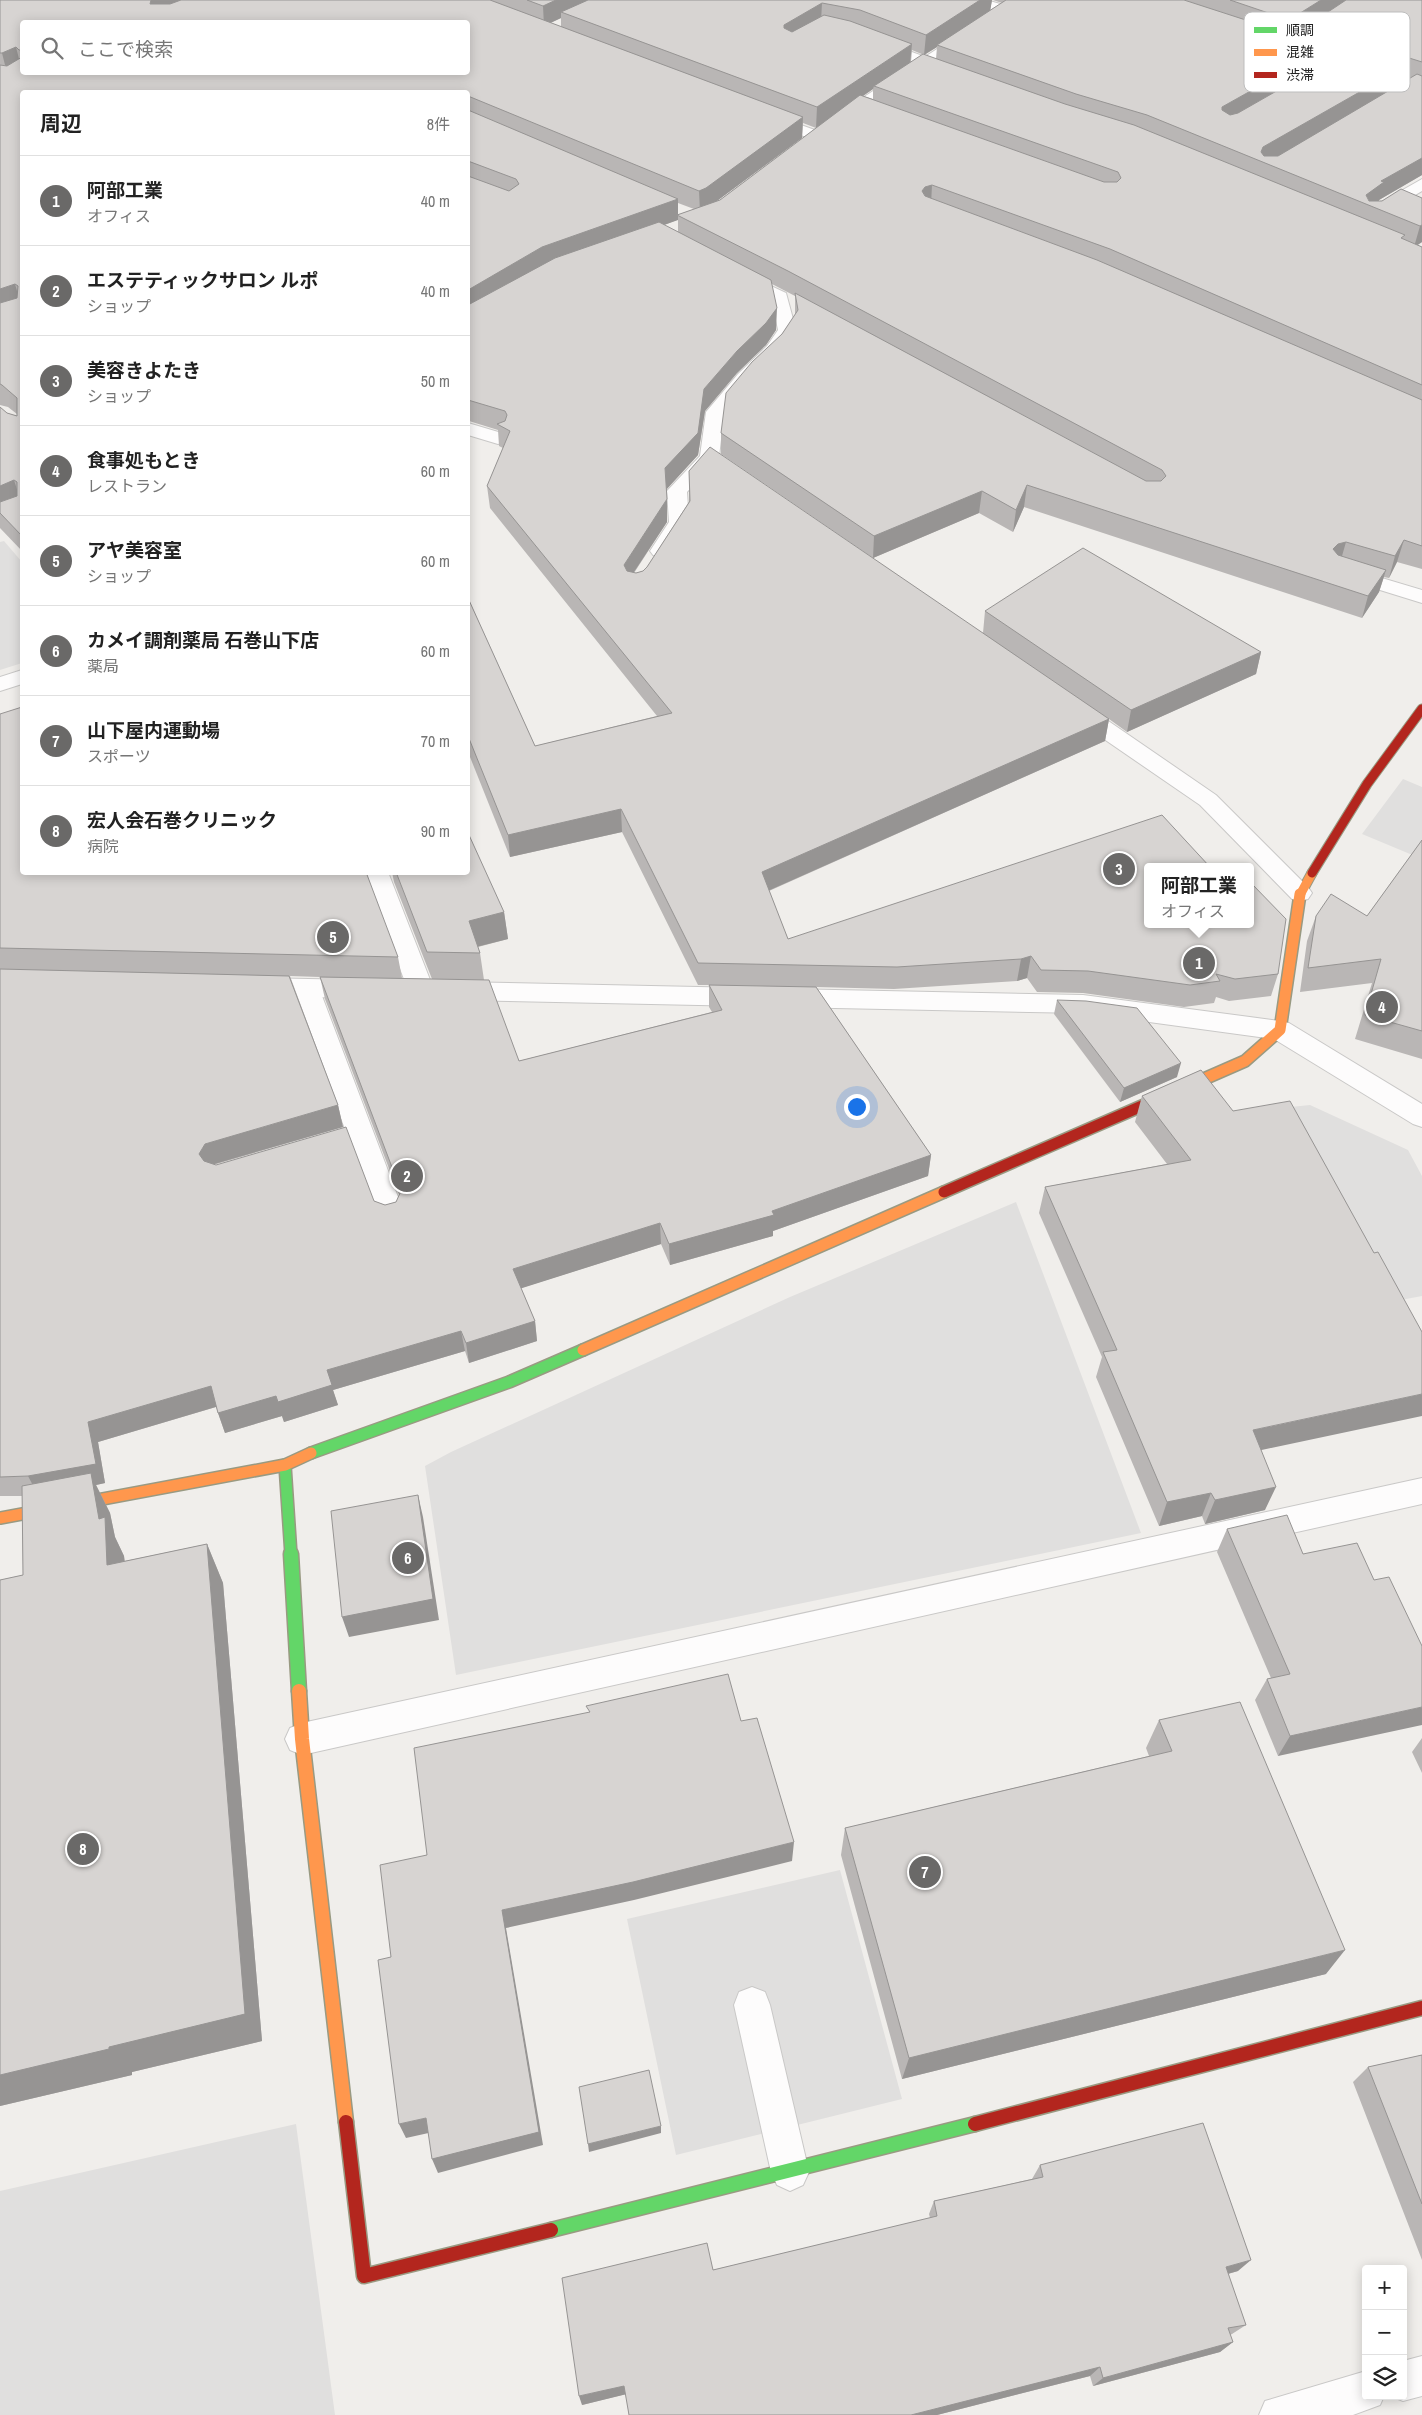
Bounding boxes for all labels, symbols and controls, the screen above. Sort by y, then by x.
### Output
legend [1244,12,1410,92]
search box [20,20,470,75]
text: 順調 [1286,21,1314,39]
icon: search [38,34,66,62]
text: ここで検索 [78,36,173,62]
text: 混雑 [1286,43,1314,61]
text: 渋滞 [1286,66,1314,84]
text: 周辺 [40,109,82,138]
text: 8件 [427,113,450,135]
text: 阿部工業 [87,177,163,203]
text: 1 [52,190,60,212]
text: 40 m [421,190,450,212]
text: オフィス [87,205,151,227]
text: エステティックサロン ルポ [87,267,318,293]
text: 2 [52,280,60,302]
text: 40 m [421,280,450,302]
text: ショップ [87,295,151,317]
text: 美容きよたき [87,357,201,383]
text: 3 [52,370,60,392]
text: 50 m [421,370,450,392]
text: ショップ [87,385,151,407]
text: 食事処もとき [87,447,201,473]
text: 4 [52,460,60,482]
text: 60 m [421,460,450,482]
text: レストラン [87,475,167,497]
text: アヤ美容室 [87,537,182,563]
text: 5 [52,550,60,572]
text: 60 m [421,550,450,572]
text: ショップ [87,565,151,587]
text: カメイ調剤薬局 石巻山下店 [87,627,319,653]
text: 6 [52,640,60,662]
text: 60 m [421,640,450,662]
text: 薬局 [87,655,119,677]
text: 山下屋内運動場 [87,717,220,743]
text: 7 [52,730,60,752]
text: 70 m [421,730,450,752]
text: スポーツ [87,745,151,767]
text: 宏人会石巻クリニック [87,807,277,833]
text: 8 [52,820,60,842]
text: 90 m [421,820,450,842]
text: 病院 [87,835,119,857]
pin: 3 [1103,850,1135,888]
popup [1144,863,1254,928]
text: 阿部工業 [1161,872,1237,898]
text: オフィス [1161,900,1225,922]
pin: 5 [317,918,349,956]
pin: 1 [1183,944,1215,982]
pin: 4 [1366,988,1398,1026]
your location [844,1094,870,1120]
pin: 2 [391,1157,423,1195]
pin: 6 [392,1539,424,1577]
pin: 8 [67,1830,99,1868]
pin: 7 [909,1853,941,1891]
map controls [1362,2265,1407,2400]
button: + [1362,2265,1407,2310]
button: − [1362,2310,1407,2355]
button: layers [1362,2355,1407,2400]

